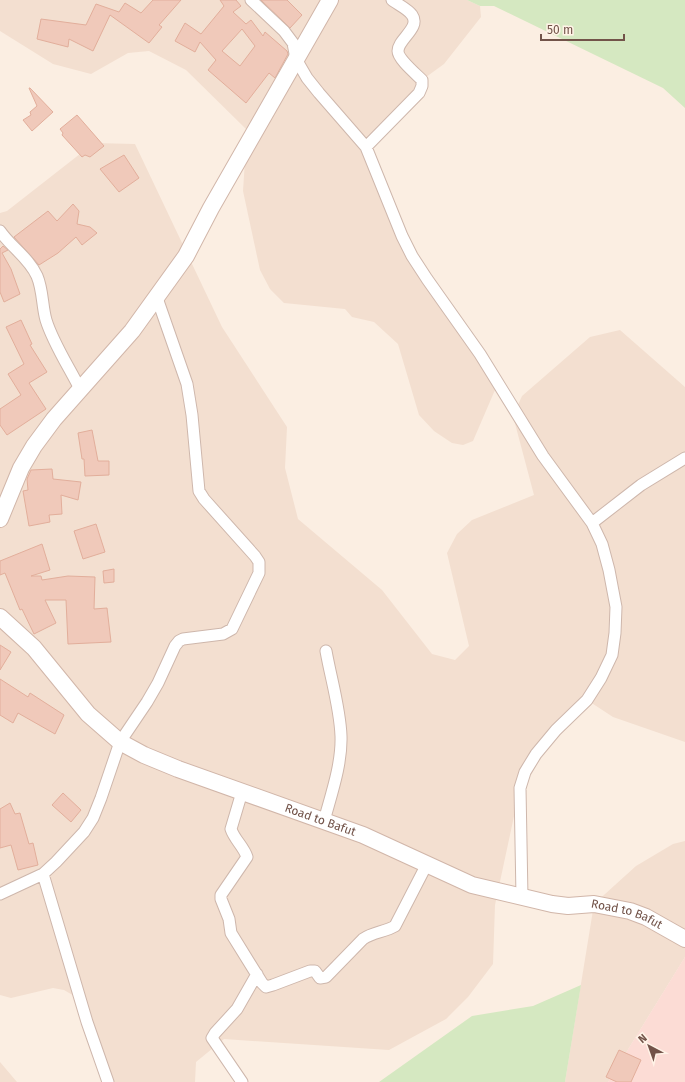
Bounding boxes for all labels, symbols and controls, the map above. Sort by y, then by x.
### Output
scale bar [541,16,624,42]
text: 50 m [547,23,573,37]
street label: Road to Bafut [283,801,358,839]
street label: Road to Bafut [590,897,666,932]
north arrow [629,1026,669,1066]
text: N [636,1032,650,1046]

